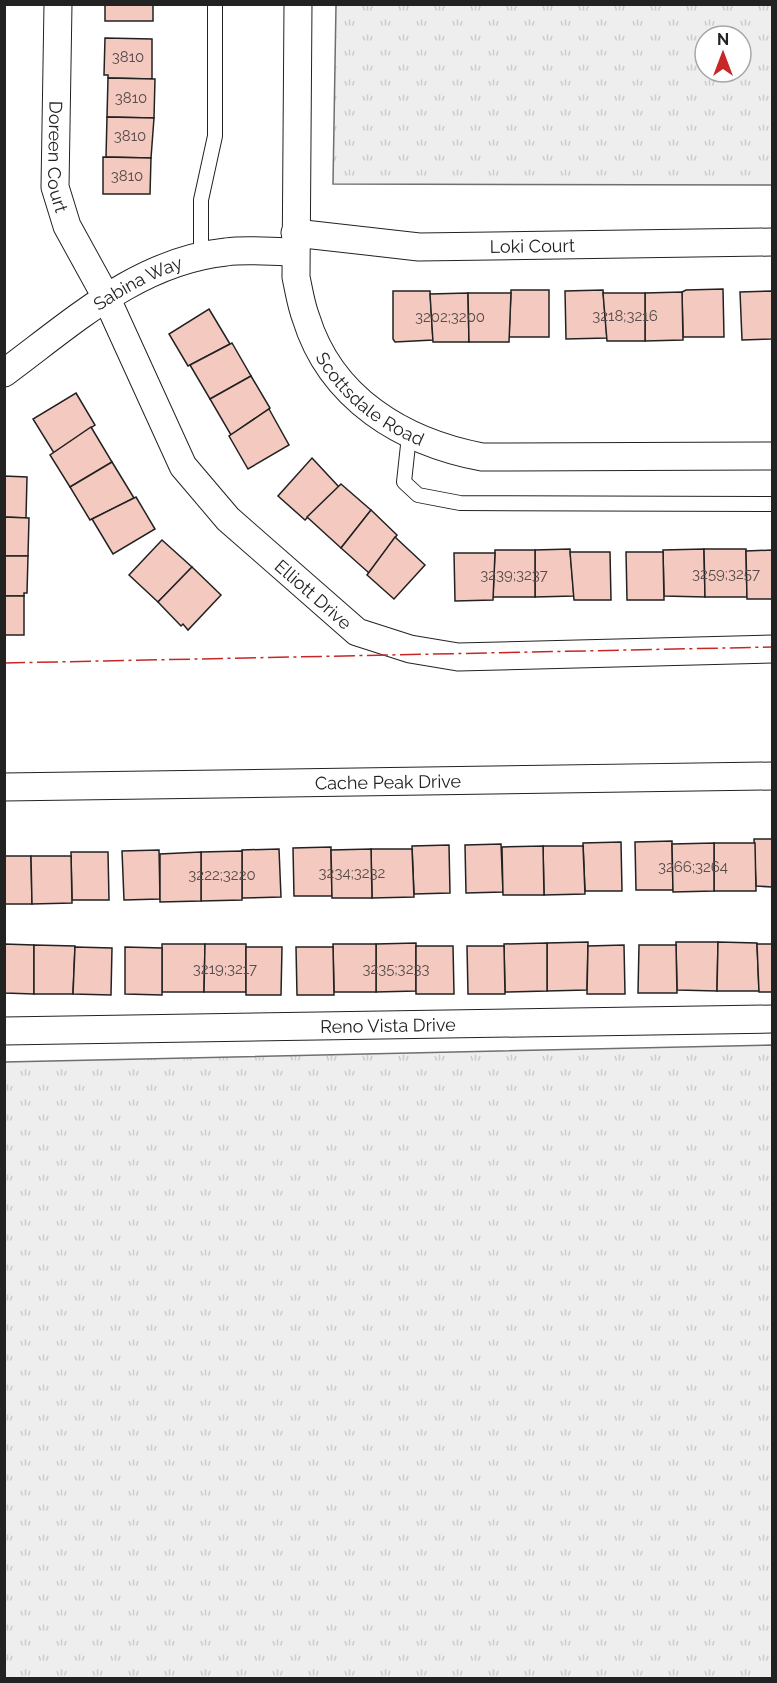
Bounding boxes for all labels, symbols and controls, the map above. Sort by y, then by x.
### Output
north arrow [693,24,753,84]
text: N [717,30,729,49]
house number: 3810 [112,48,144,66]
house number: 3810 [115,89,147,107]
street label: Doreen Court [44,101,73,215]
house number: 3810 [114,127,146,145]
house number: 3810 [111,167,143,185]
street label: Loki Court [489,234,575,256]
street label: Sabina Way [89,251,185,314]
house number: 3218;3216 [592,307,658,325]
house number: 3202;3200 [415,308,485,326]
street label: Scottsdale Road [312,348,427,449]
street label: Elliott Drive [271,555,357,634]
house number: 3259;3257 [692,565,760,583]
house number: 3239;3237 [480,566,548,584]
street label: Cache Peak Drive [315,770,462,793]
house number: 3266;3264 [658,858,728,876]
house number: 3234;3232 [319,864,386,882]
house number: 3222;3220 [188,866,256,884]
house number: 3219;3217 [193,960,257,978]
house number: 3235;3233 [363,960,429,978]
street label: Reno Vista Drive [320,1013,456,1037]

